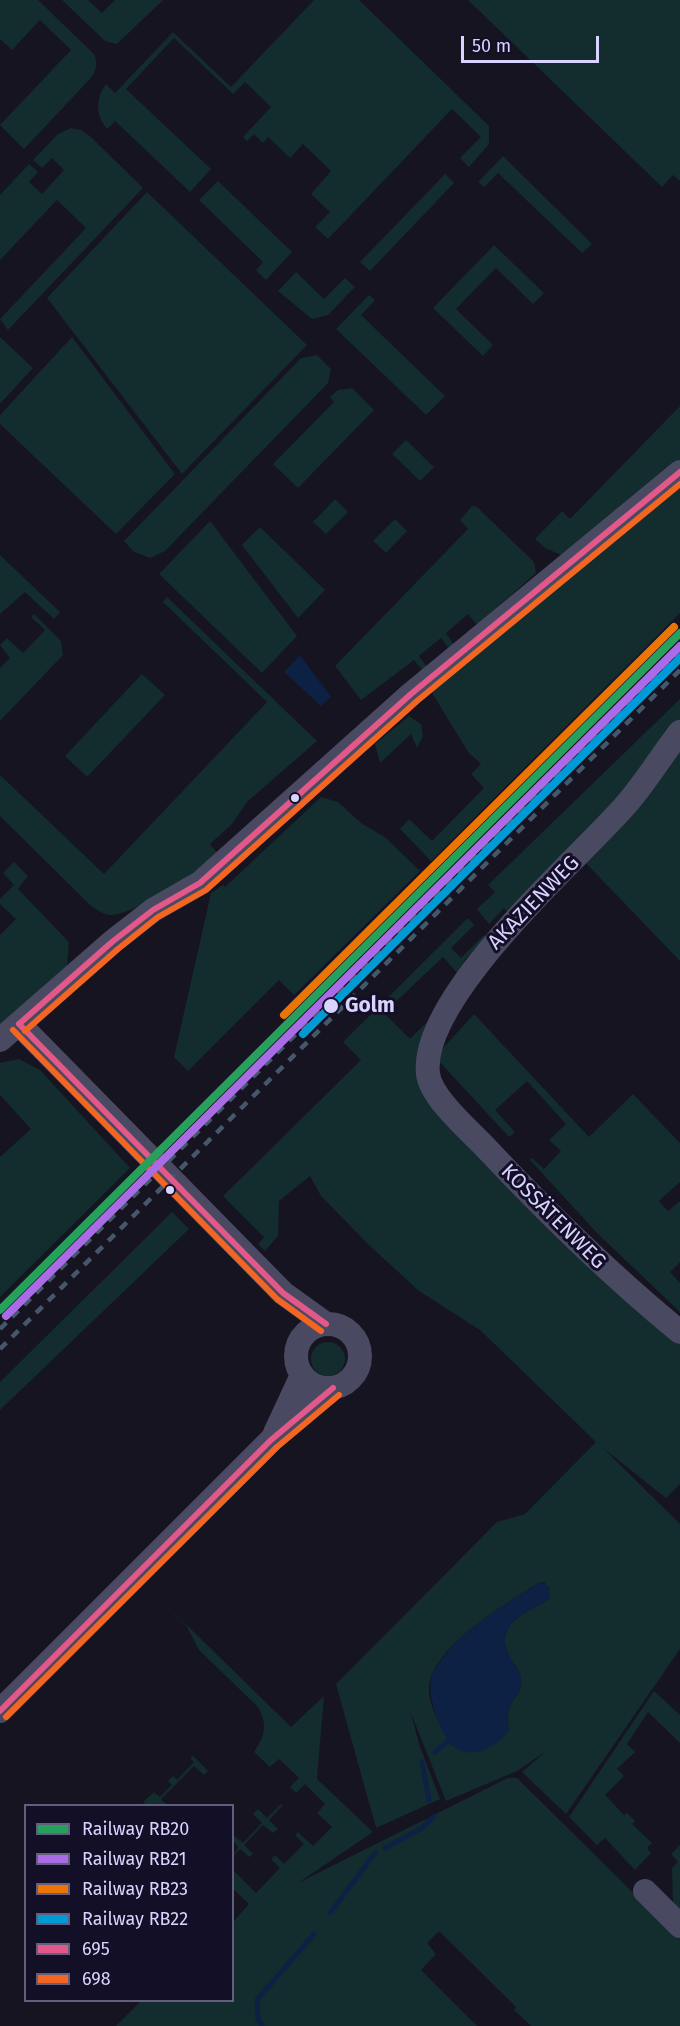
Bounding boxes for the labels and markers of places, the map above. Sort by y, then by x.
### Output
unlabelled marker [289,792,301,804]
place label: Golm [345,993,395,1019]
marker: Golm [322,997,340,1015]
unlabelled marker [164,1184,176,1196]

